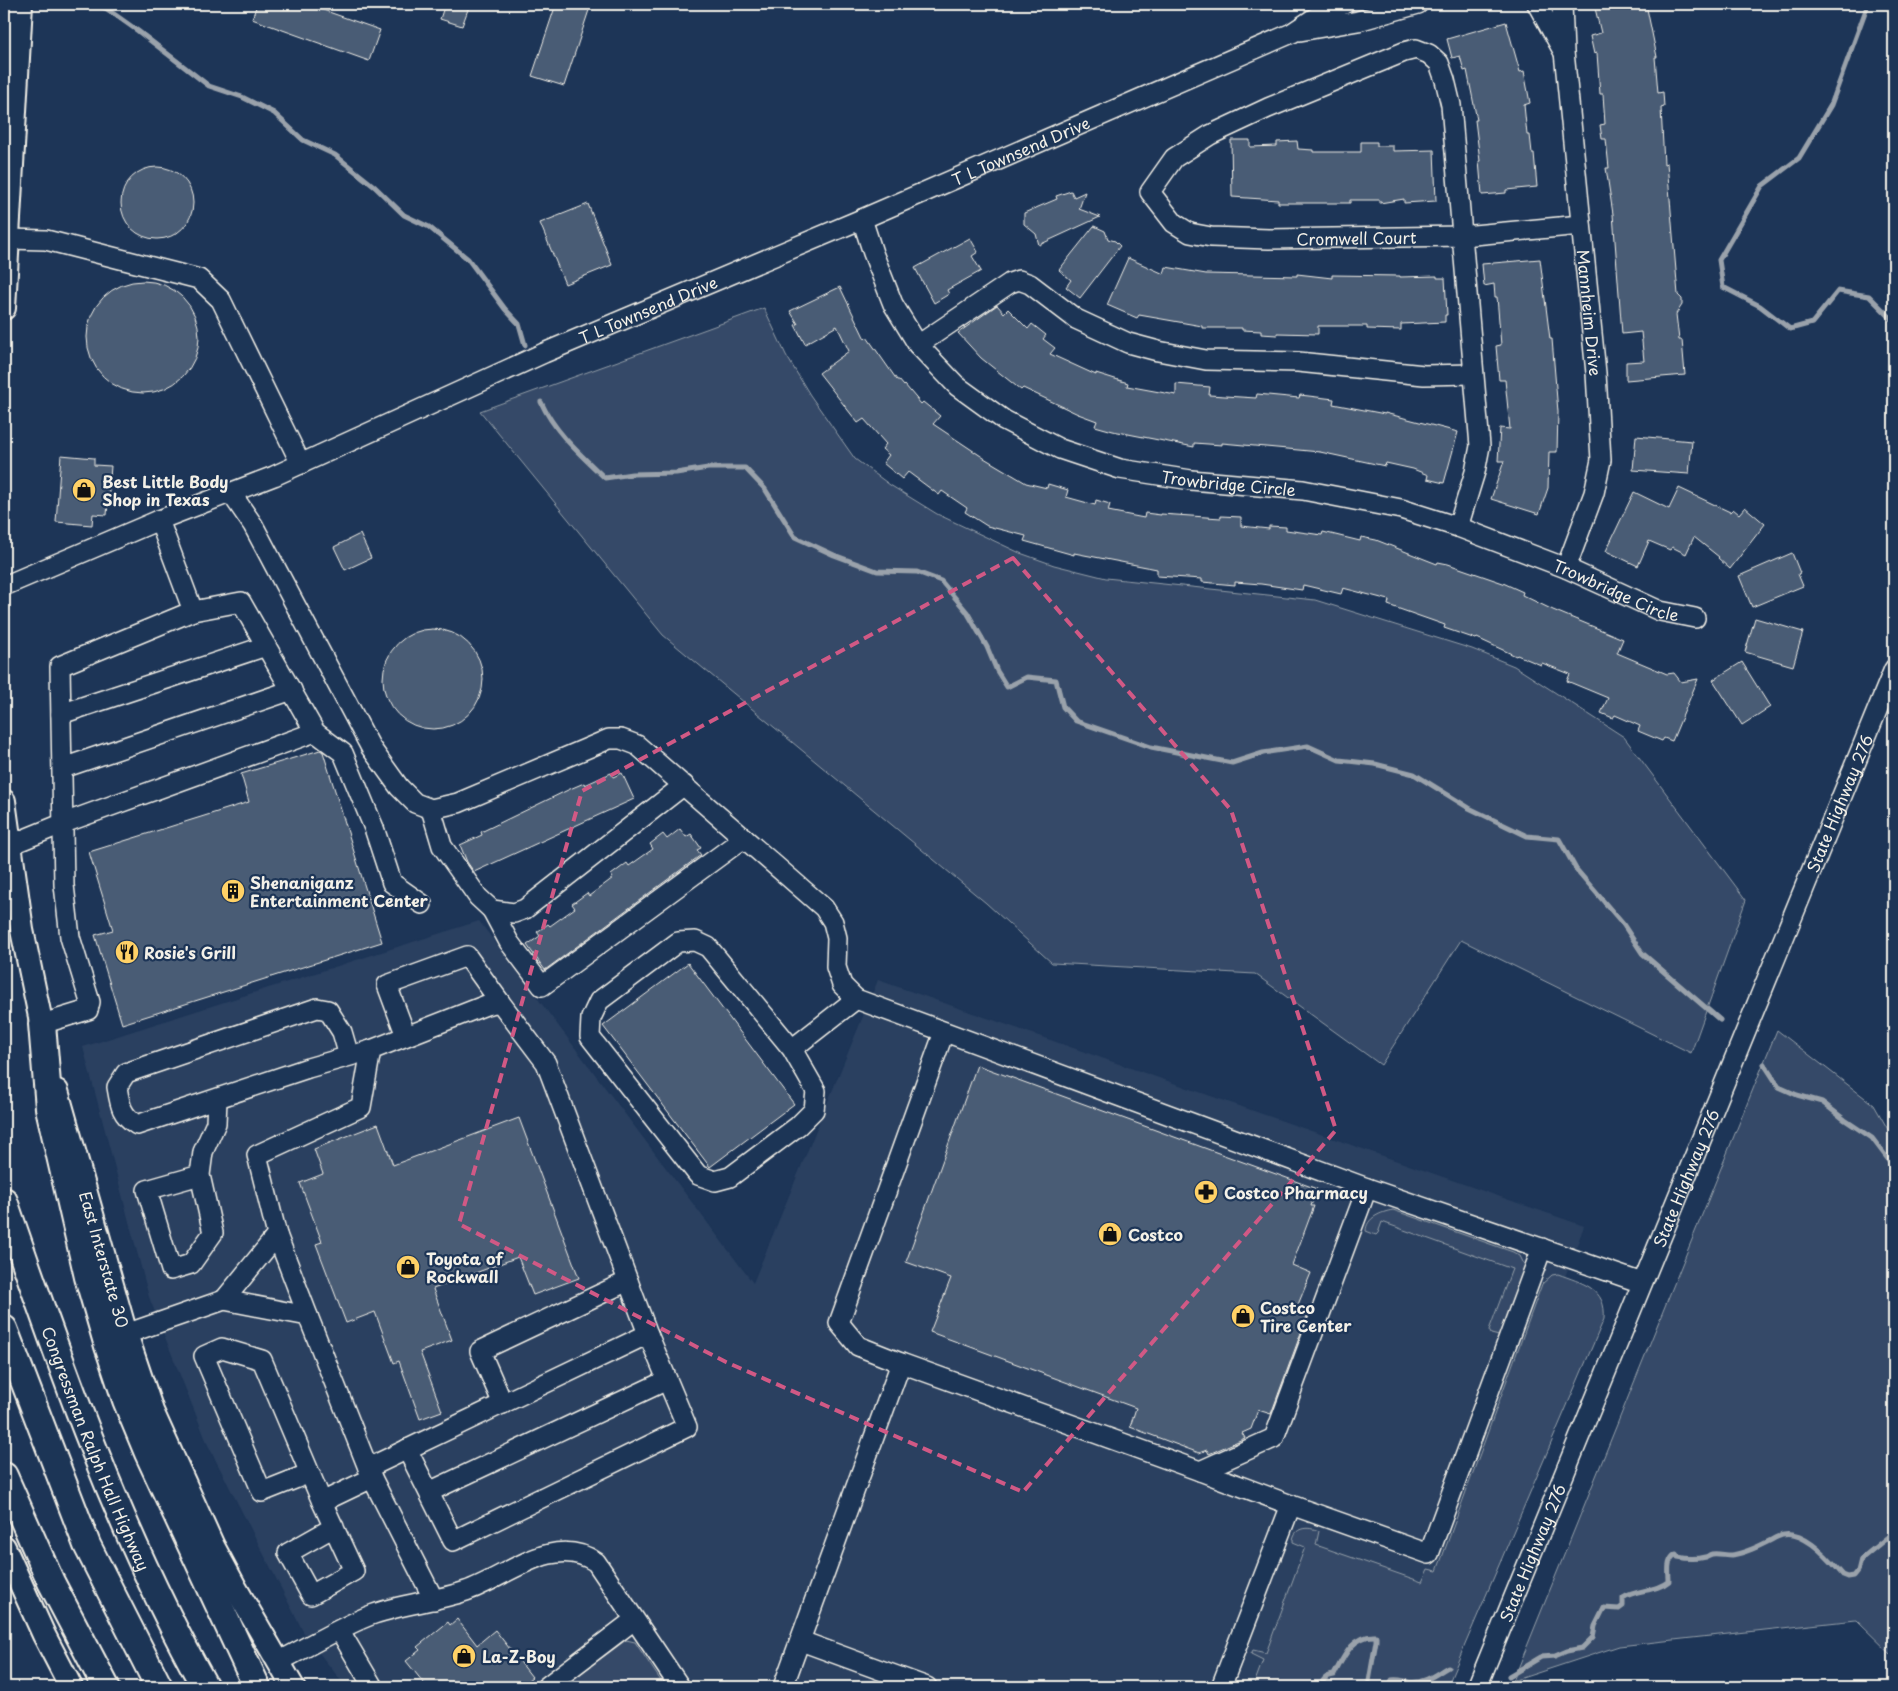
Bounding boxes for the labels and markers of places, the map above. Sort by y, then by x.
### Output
place label: Best Little Body Shop in Texas [102,469,228,511]
shop icon: Best Little Body Shop in Texas [71,477,97,503]
place label: Shenaniganz Entertainment Center [250,870,429,912]
building icon: Shenaniganz Entertainment Center [220,878,246,904]
restaurant icon: Rosie's Grill [114,939,140,965]
place label: Rosie's Grill [144,940,236,964]
pharmacy icon: Costco Pharmacy [1193,1179,1219,1205]
place label: Costco Pharmacy [1224,1180,1368,1204]
shop icon: Costco [1097,1221,1123,1247]
place label: Costco [1128,1222,1183,1246]
place label: Toyota of Rockwall [426,1246,504,1288]
shop icon: Toyota of Rockwall [395,1254,421,1280]
place label: Costco Tire Center [1260,1295,1352,1337]
shop icon: Costco Tire Center [1230,1303,1256,1329]
shop icon: La-Z-Boy [451,1643,477,1669]
place label: La-Z-Boy [482,1644,556,1668]

